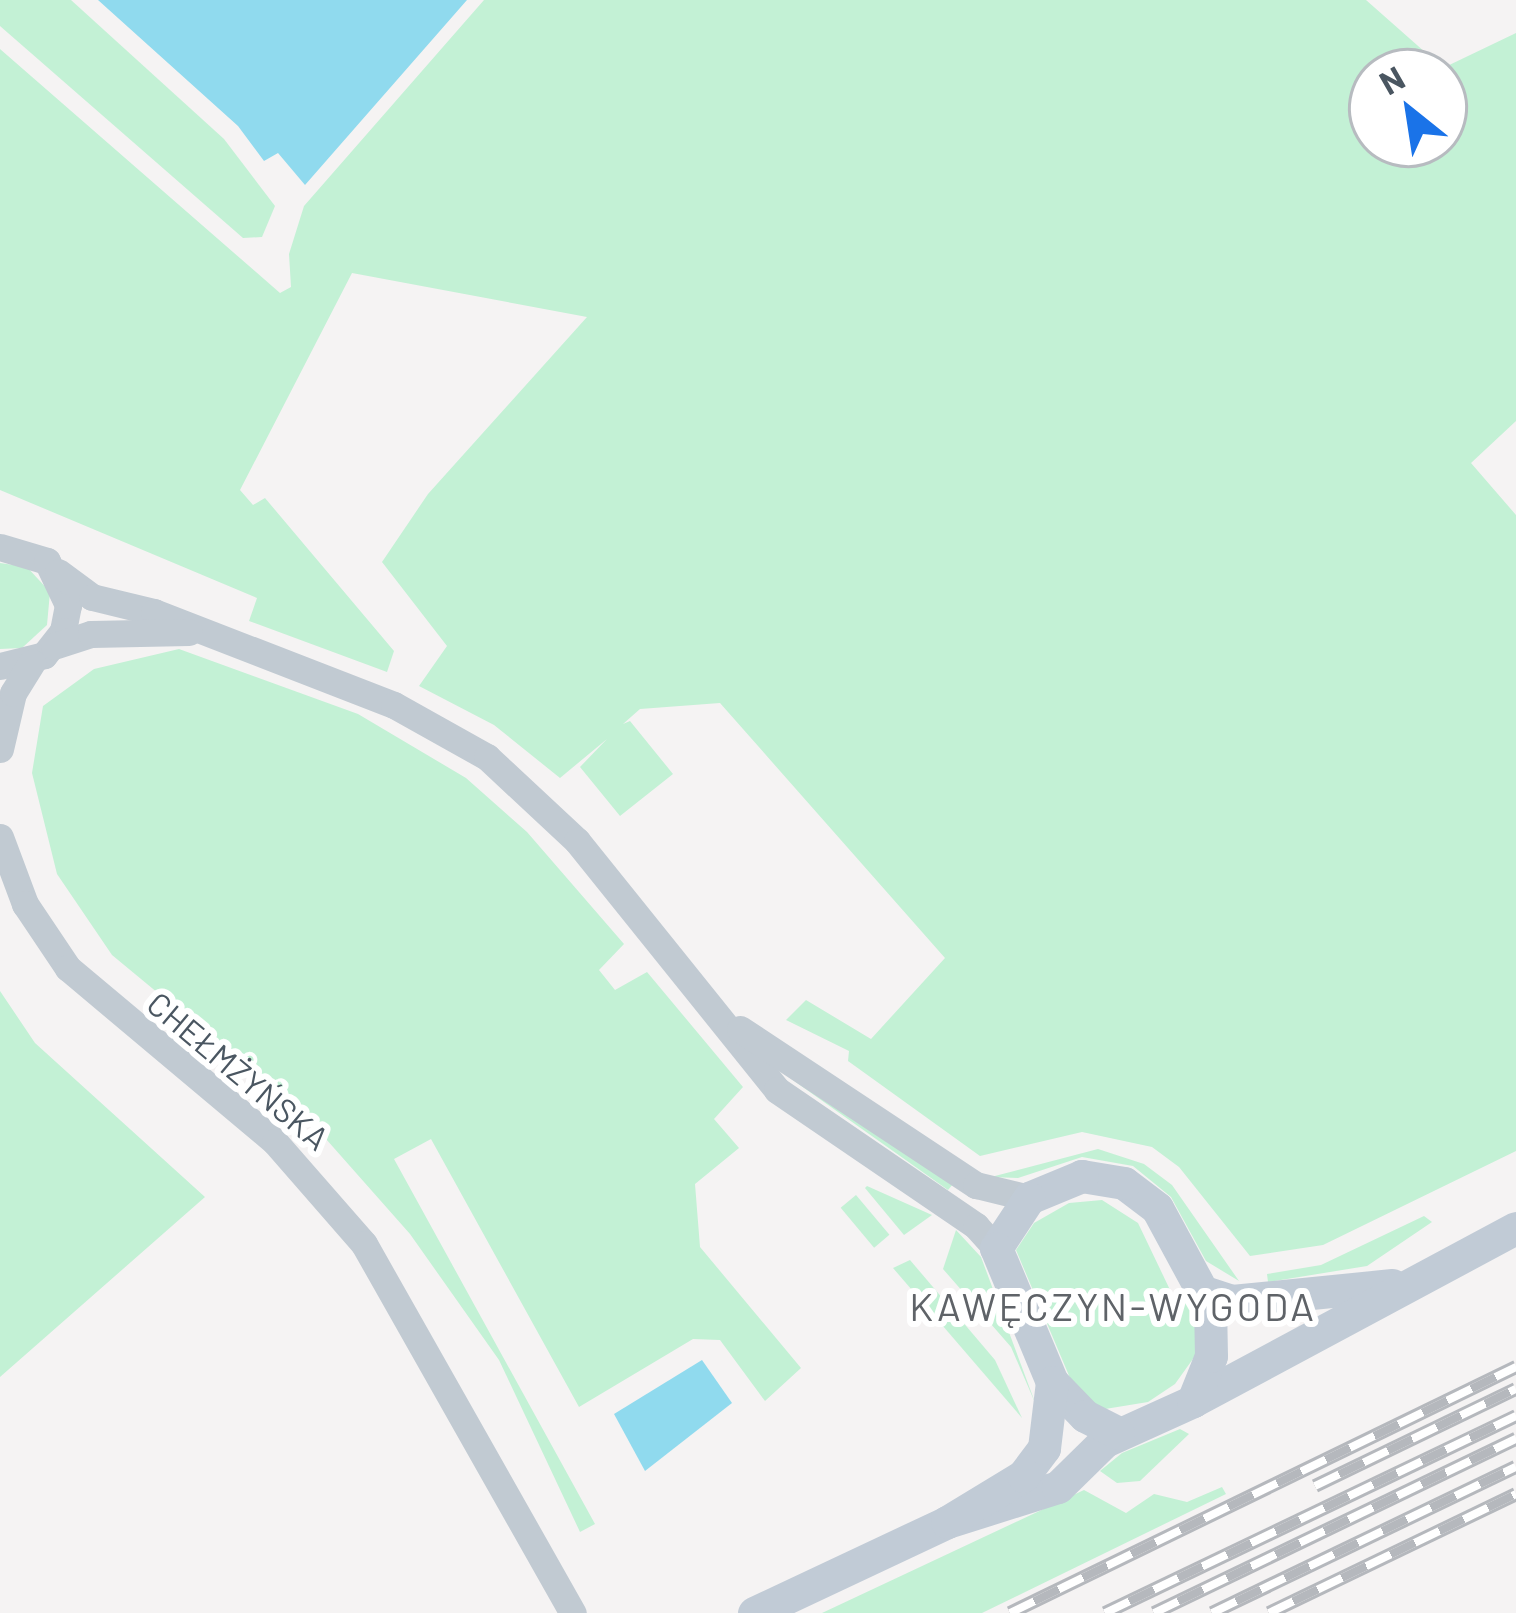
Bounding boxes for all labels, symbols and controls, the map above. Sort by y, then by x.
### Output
north arrow [1348,48,1468,168]
text: N [1372,57,1411,102]
street label: CHEŁMŻYŃSKA [139,984,337,1158]
district label: KAWĘCZYN-WYGODA [909,1283,1317,1329]

